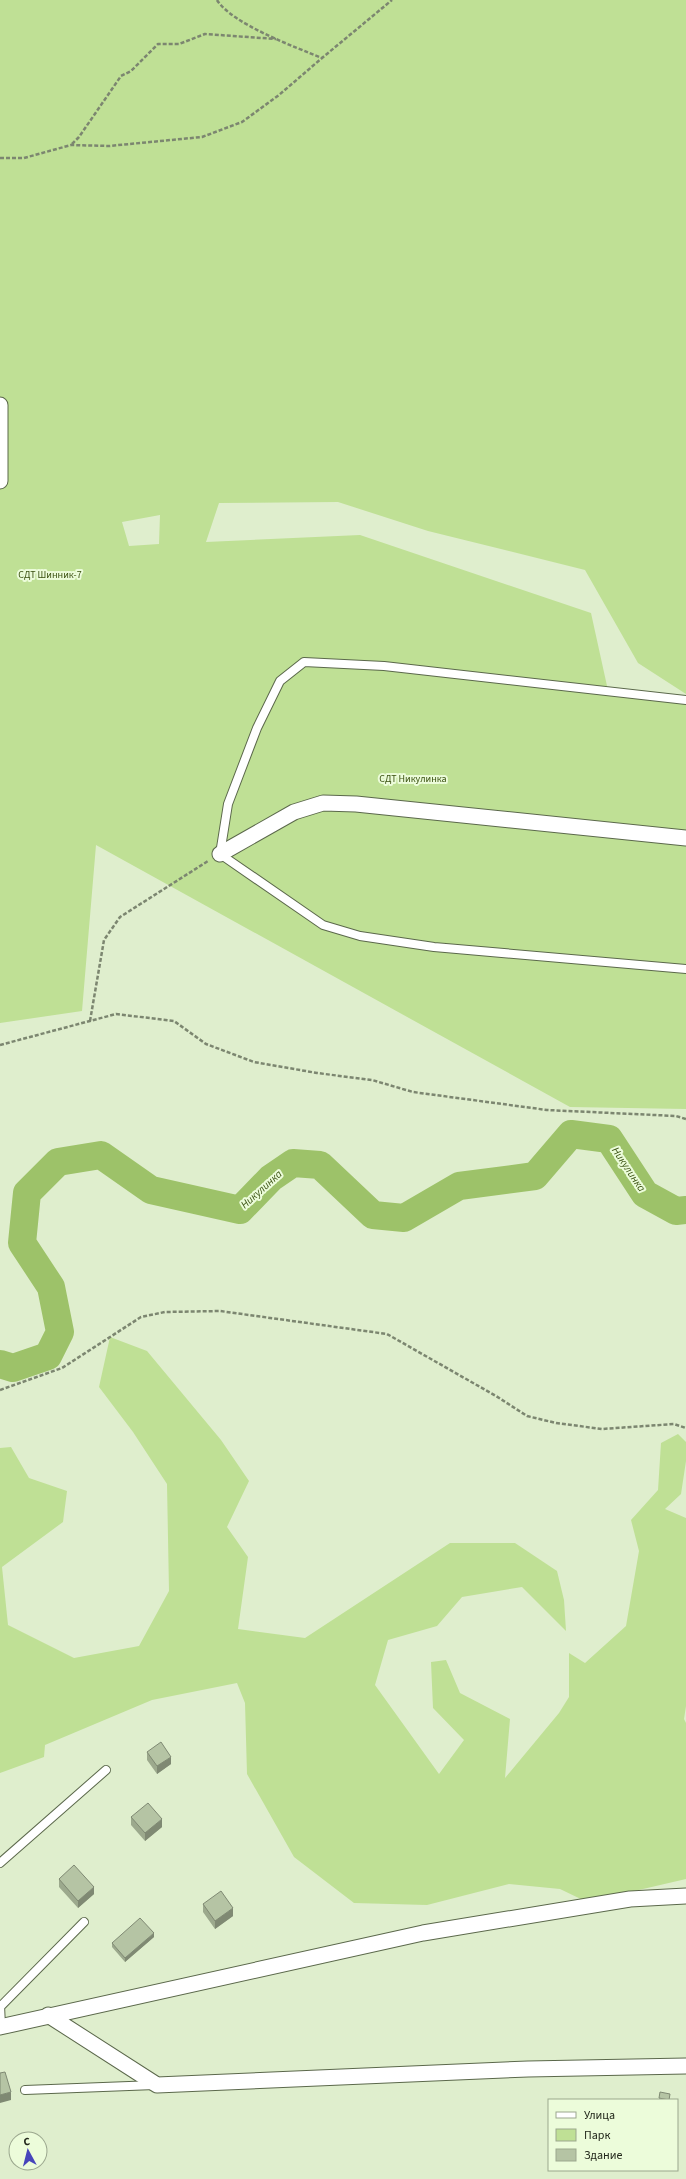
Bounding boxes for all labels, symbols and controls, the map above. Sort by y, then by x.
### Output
park label: СДТ Шинник-7 [18,568,82,582]
park label: СДТ Никулинка [379,772,447,786]
water label: Никулинка [608,1144,649,1195]
water label: Никулинка [237,1167,285,1212]
legend [548,2099,678,2171]
text: Улица [584,2107,615,2124]
text: Парк [584,2127,610,2144]
north arrow [8,2131,48,2171]
text: С [23,2134,32,2149]
text: Здание [584,2147,623,2164]

